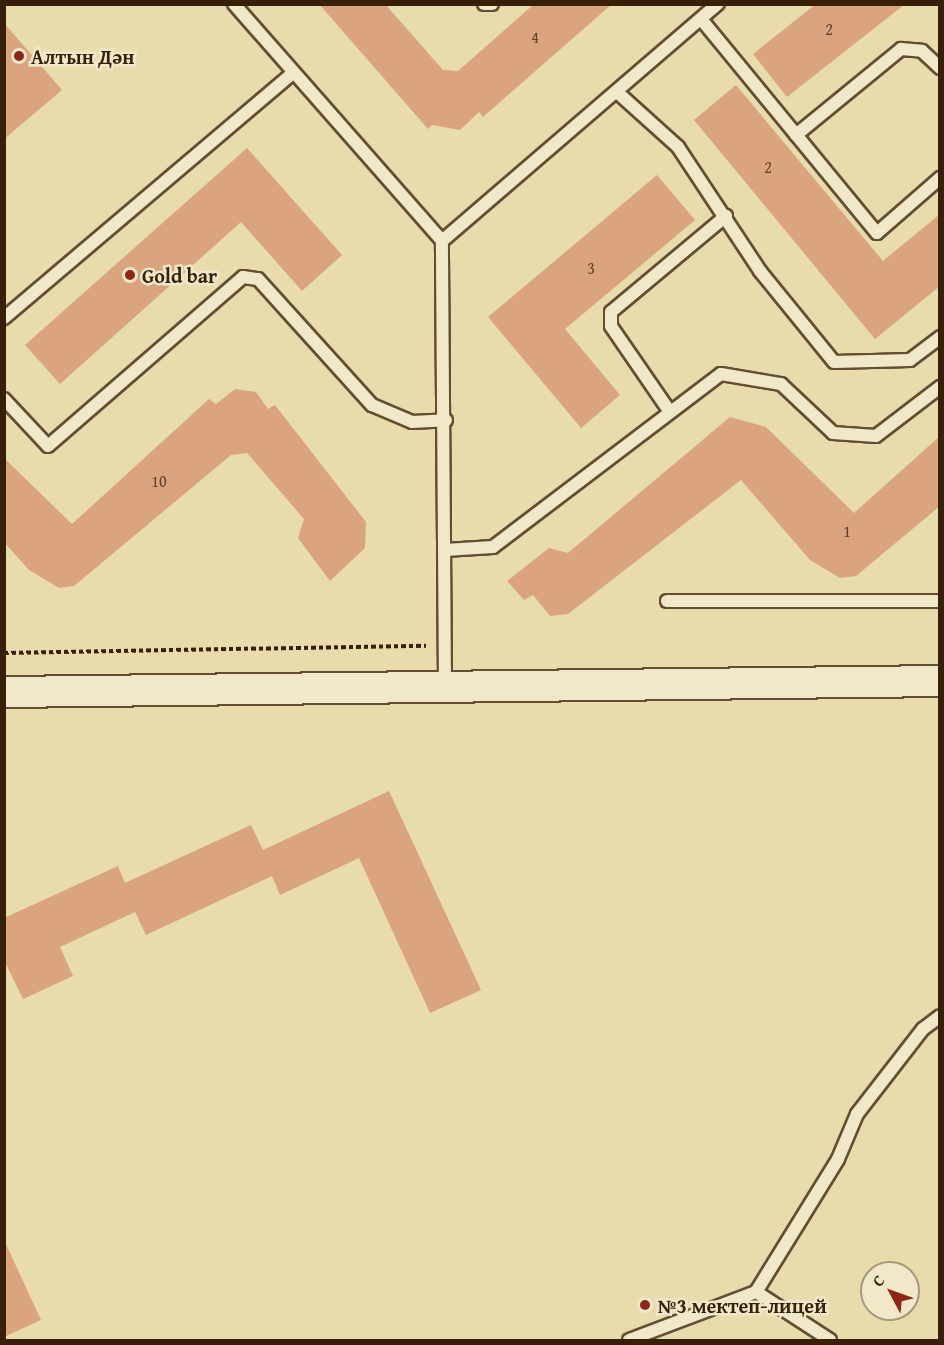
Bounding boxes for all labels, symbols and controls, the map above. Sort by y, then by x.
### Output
house number: 2 [825,19,833,39]
house number: 4 [531,27,539,47]
place label: Алтын Дән [31,44,134,68]
marker: Алтын Дән [12,49,26,63]
house number: 2 [764,157,772,177]
house number: 3 [587,258,595,278]
place label: Gold bar [142,263,217,287]
marker: Gold bar [123,268,137,282]
house number: 10 [151,471,167,491]
house number: 1 [843,521,851,541]
north arrow [860,1261,920,1321]
text: С [866,1269,890,1292]
place label: №3 мектеп-лицей [657,1293,827,1317]
marker: №3 мектеп-лицей [638,1298,652,1312]

